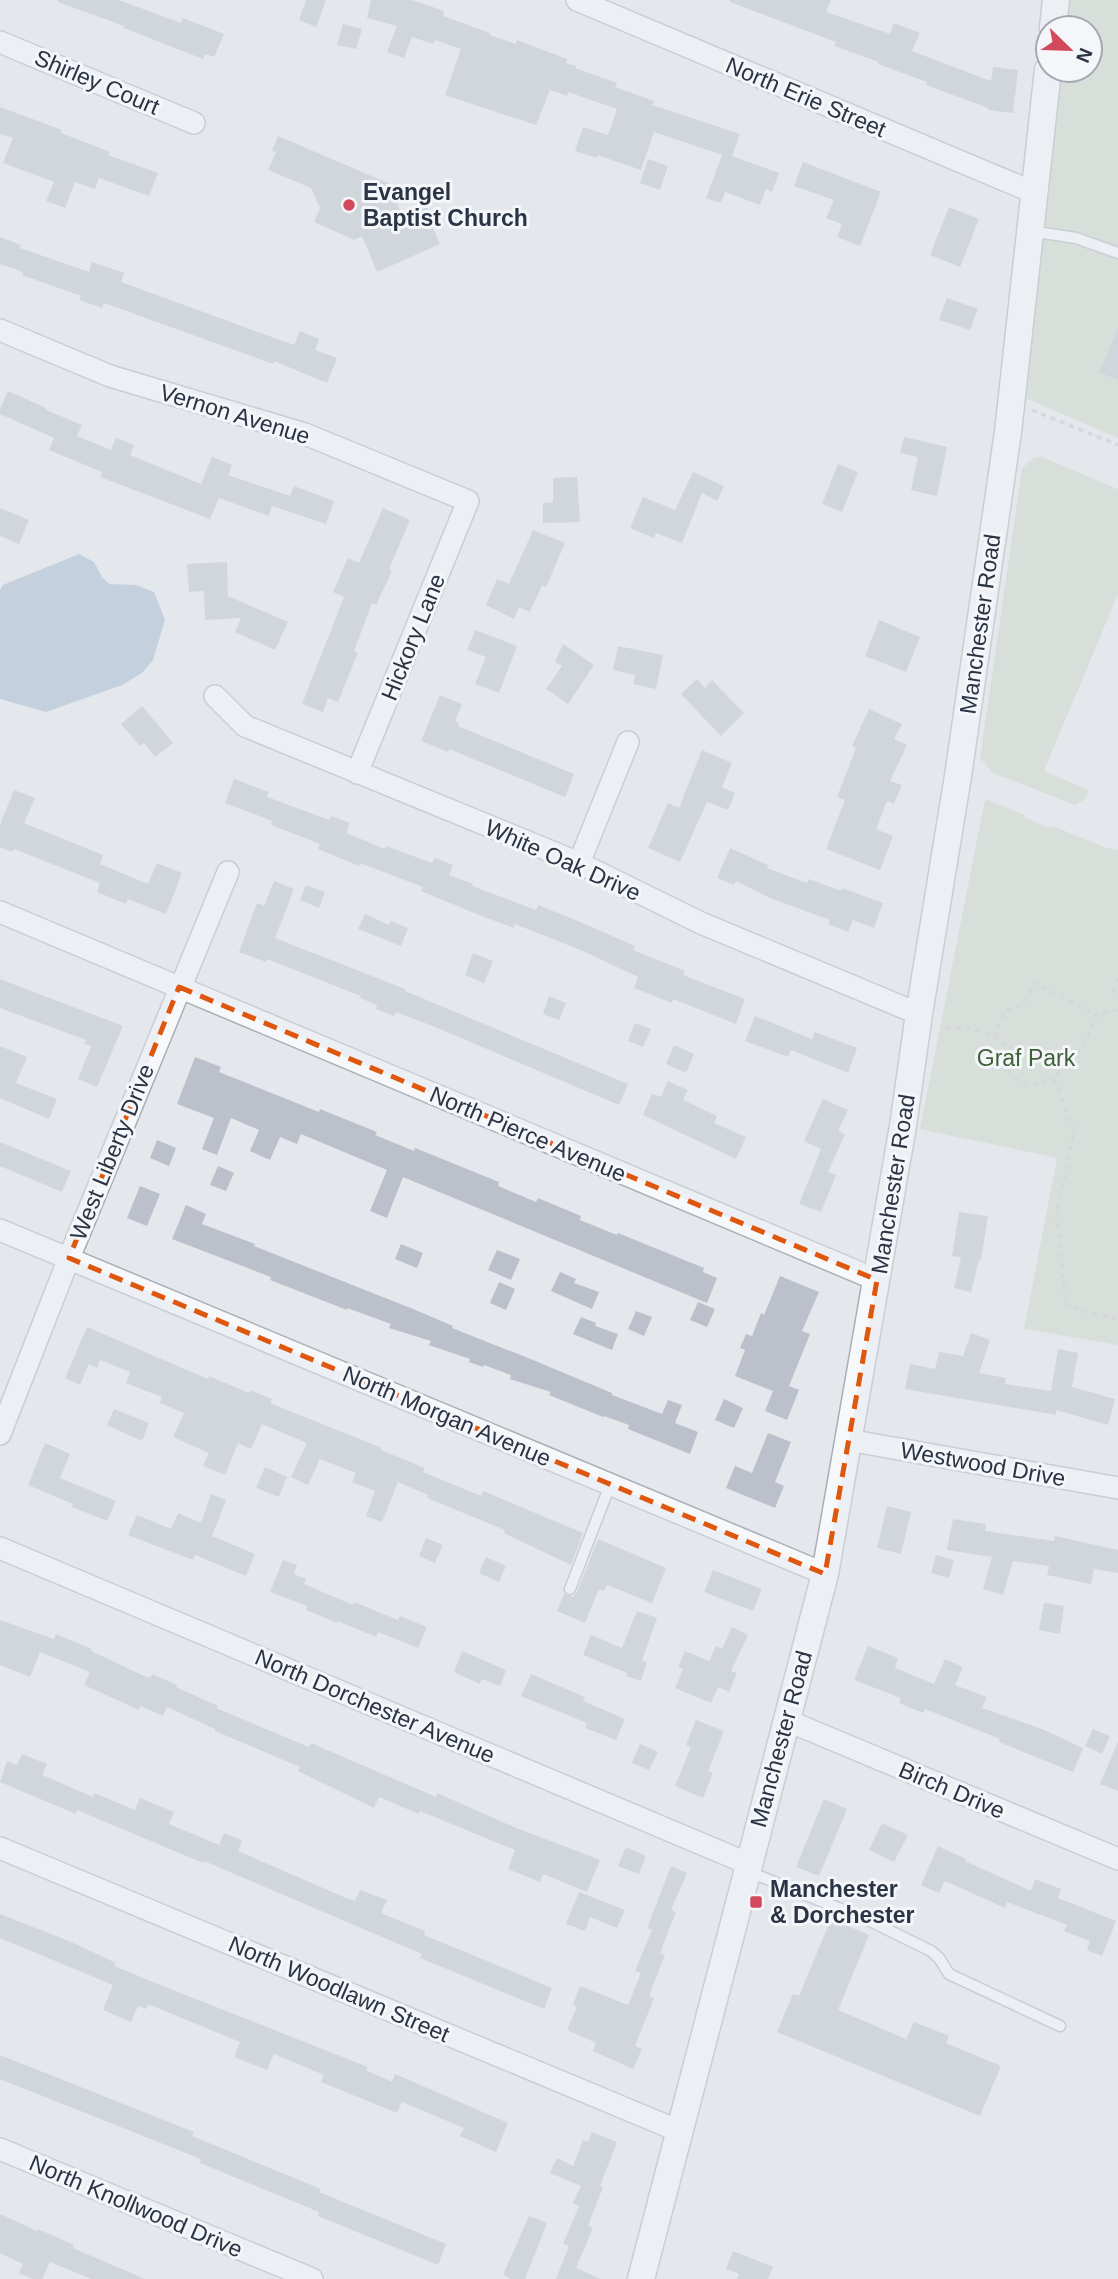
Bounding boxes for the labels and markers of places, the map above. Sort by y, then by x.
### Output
place label: Evangel Baptist Church [363,179,528,231]
marker: Evangel Baptist Church [341,197,357,213]
place label: Manchester & Dorchester [770,1876,914,1928]
marker: Manchester & Dorchester [748,1894,764,1910]

